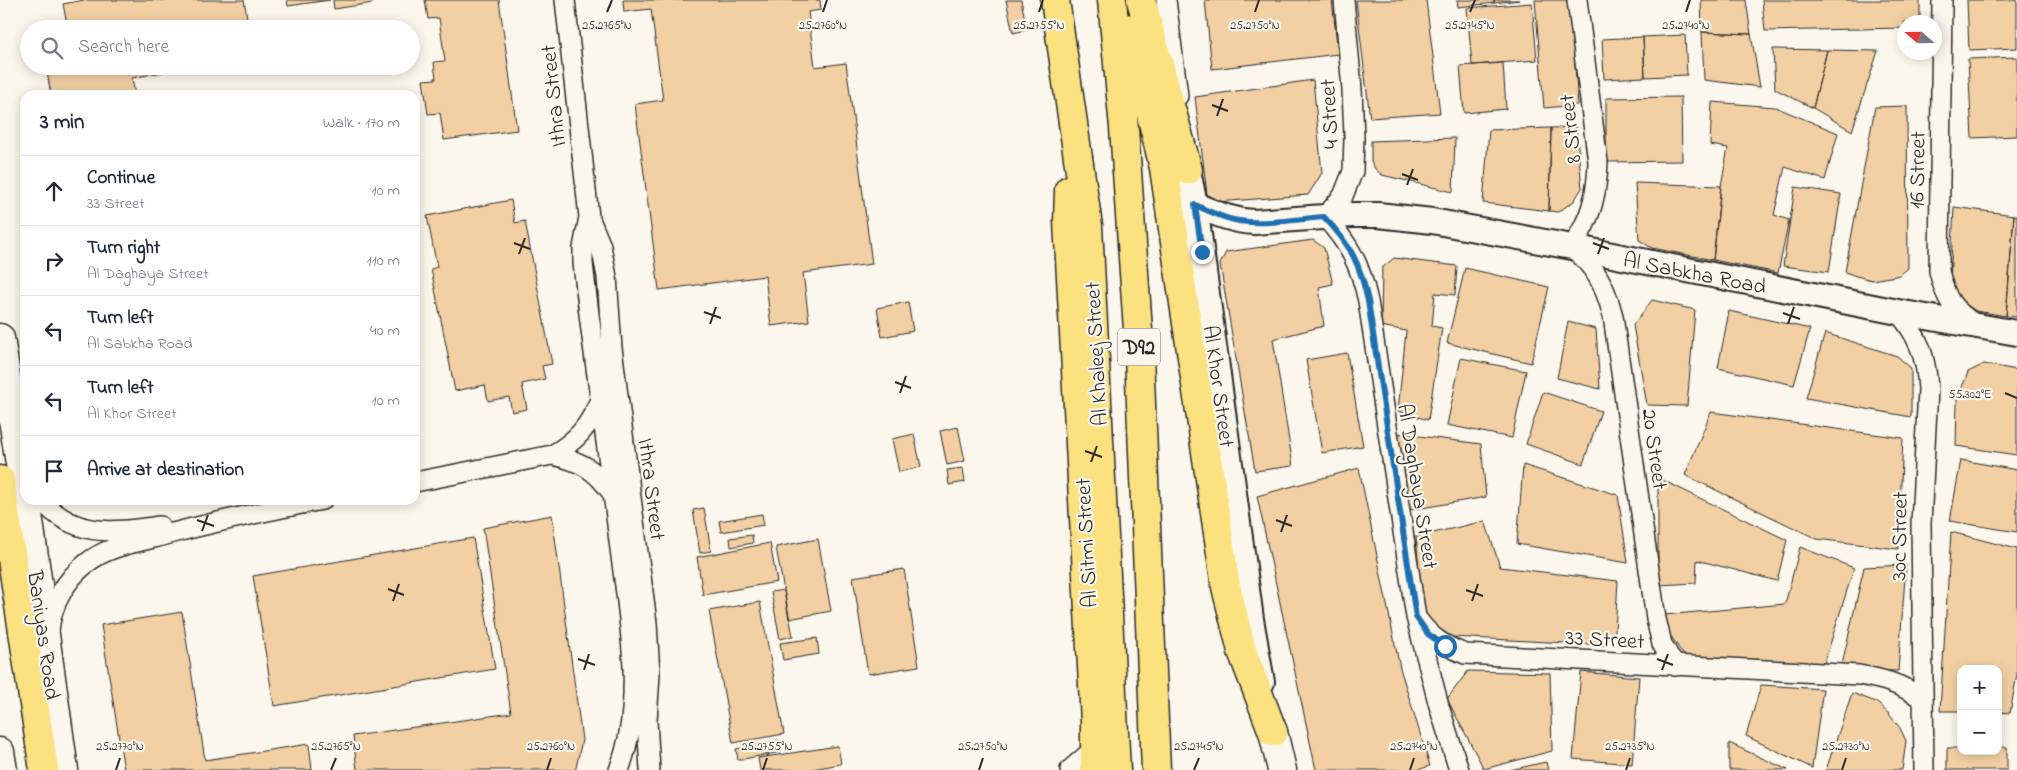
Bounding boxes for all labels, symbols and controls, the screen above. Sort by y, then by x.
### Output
north arrow [1897,15,1942,60]
text: 25.2765°N [582,17,632,35]
text: 25.2760°N [799,17,847,35]
text: 25.2755°N [1013,17,1065,35]
text: 25.2750°N [1230,17,1280,35]
text: 25.2745°N [1445,17,1495,35]
text: 25.2740°N [1662,17,1710,35]
search box [20,20,420,75]
icon: search [38,34,66,62]
text: Search here [78,34,169,61]
street label: Ithra Street [534,42,576,148]
street label: 4 Street [1313,77,1349,150]
street label: 8 Street [1552,92,1592,165]
text: 3 min [40,108,84,138]
text: Walk · 170 m [323,111,400,135]
street label: 16 Street [1902,130,1936,209]
text: Continue [87,165,155,192]
icon: ahead [40,177,68,205]
text: 10 m [372,179,400,203]
text: 33 Street [87,192,145,216]
text: Turn right [87,235,160,262]
route end [1191,241,1214,264]
street label: Al Sabkha Road [1620,245,1769,304]
icon: right [40,247,68,275]
text: 110 m [366,249,400,273]
text: Al Daghaya Street [87,262,209,286]
street label: Al Khaleej Street [1078,280,1118,427]
text: Turn left [87,305,154,332]
icon: left [40,317,68,345]
text: 40 m [370,319,400,343]
street label: Al Khor Street [1193,323,1242,450]
road number: D92 [1118,328,1160,366]
text: Al Sabkha Road [87,332,192,356]
text: Turn left [87,375,154,402]
text: 55.302°E [1949,386,1991,404]
icon: left [40,387,68,415]
text: 10 m [372,389,400,413]
street label: Al Daghaya Street [1386,401,1445,572]
text: Al Khor Street [87,402,177,426]
street label: 20 Street [1632,407,1675,493]
street label: Ithra Street [628,436,672,543]
icon: arrive [40,457,68,485]
text: Arrive at destination [87,457,244,484]
street label: Al Sitmi Street [1069,476,1107,609]
street label: 30c Street [1884,491,1918,581]
street label: Baniyas Road [16,568,67,702]
street label: 33 Street [1564,623,1646,659]
route start [1434,635,1457,658]
map controls [1957,665,2002,755]
button: + [1957,665,2002,710]
button: − [1957,710,2002,755]
text: 25.2770°N [96,738,144,756]
text: 25.2765°N [311,738,361,756]
text: 25.2760°N [527,738,575,756]
text: 25.2755°N [741,738,793,756]
text: 25.2750°N [958,738,1008,756]
text: 25.2745°N [1174,738,1224,756]
text: 25.2740°N [1390,738,1438,756]
text: 25.2735°N [1605,738,1655,756]
text: 25.2730°N [1822,738,1870,756]

